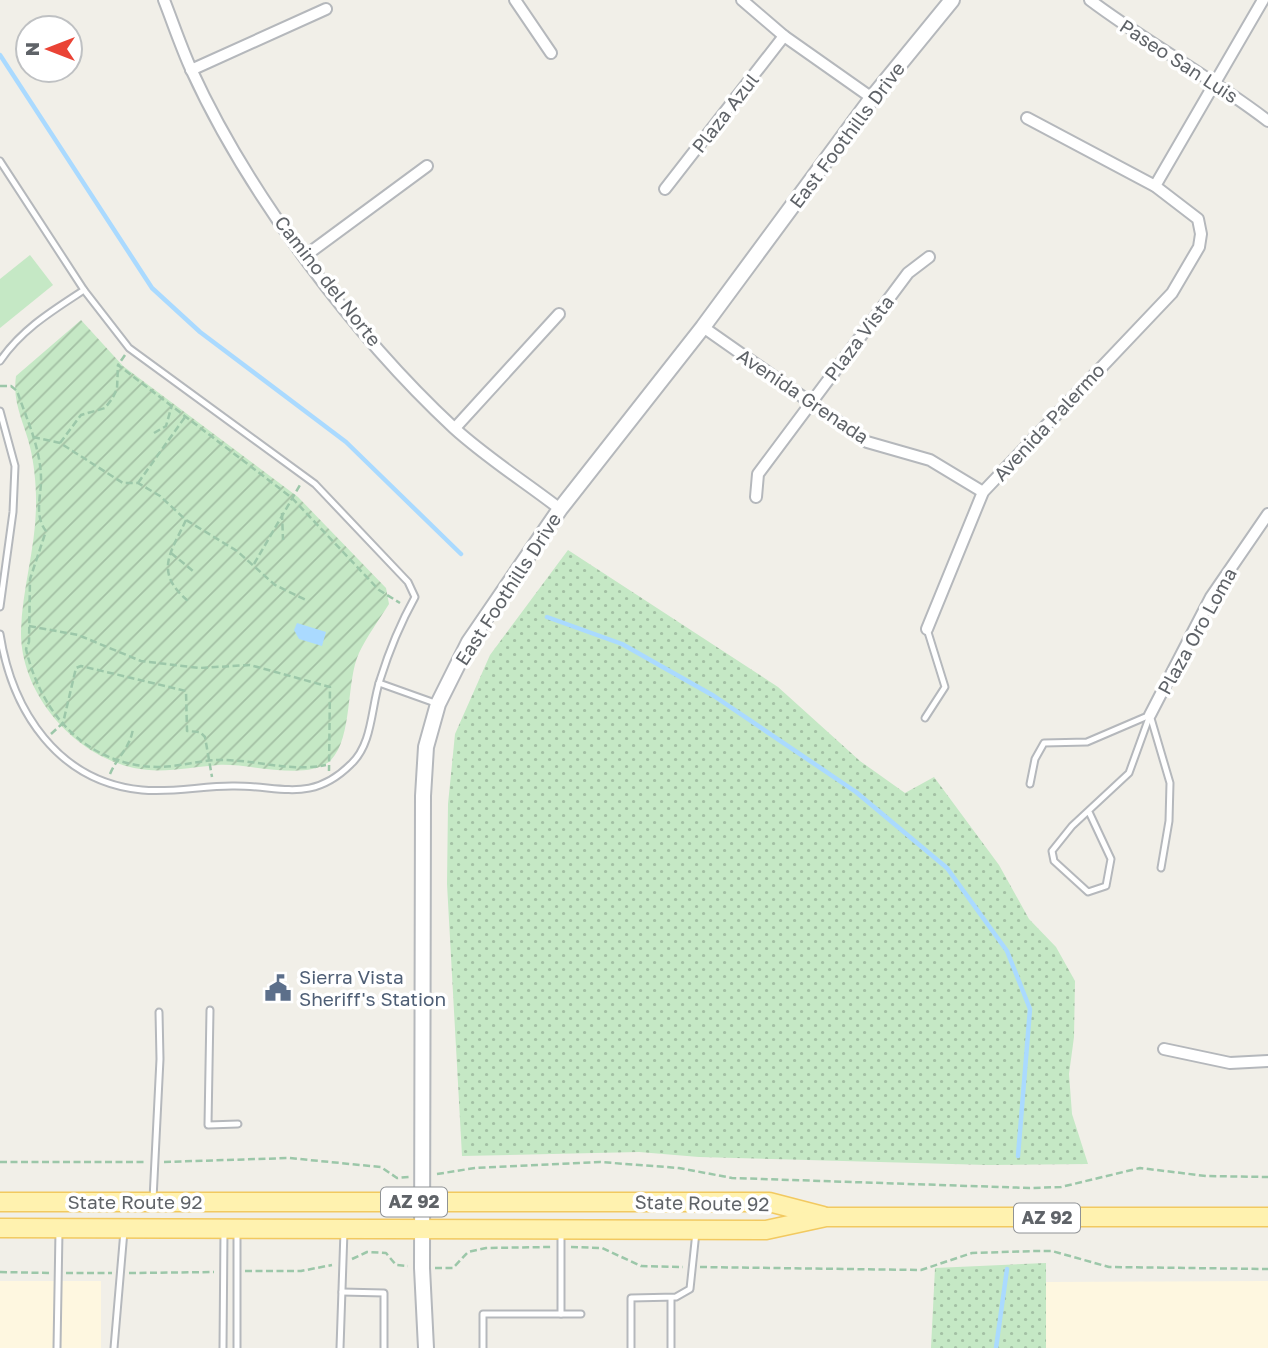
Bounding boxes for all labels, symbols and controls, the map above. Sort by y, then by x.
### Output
north arrow [14,14,84,84]
street label: Paseo San Luis [1116,14,1243,107]
text: N [20,42,43,56]
street label: East Foothills Drive [784,57,909,212]
street label: Plaza Azul [686,68,763,157]
street label: Camino del Norte [270,211,386,350]
street label: Plaza Vista [819,291,898,385]
street label: Avenida Grenada [733,343,873,448]
street label: Avenida Palermo [988,358,1109,485]
street label: East Foothills Drive [450,508,565,669]
street label: Plaza Oro Loma [1152,563,1241,698]
place label: Sierra Vista Sheriff's Station [299,965,446,1010]
public building icon: Sierra Vista Sheriff's Station [263,973,293,1003]
road number: AZ 92 [381,1188,447,1217]
street label: State Route 92 [68,1190,202,1213]
street label: State Route 92 [634,1190,770,1215]
road number: AZ 92 [1014,1204,1080,1232]

